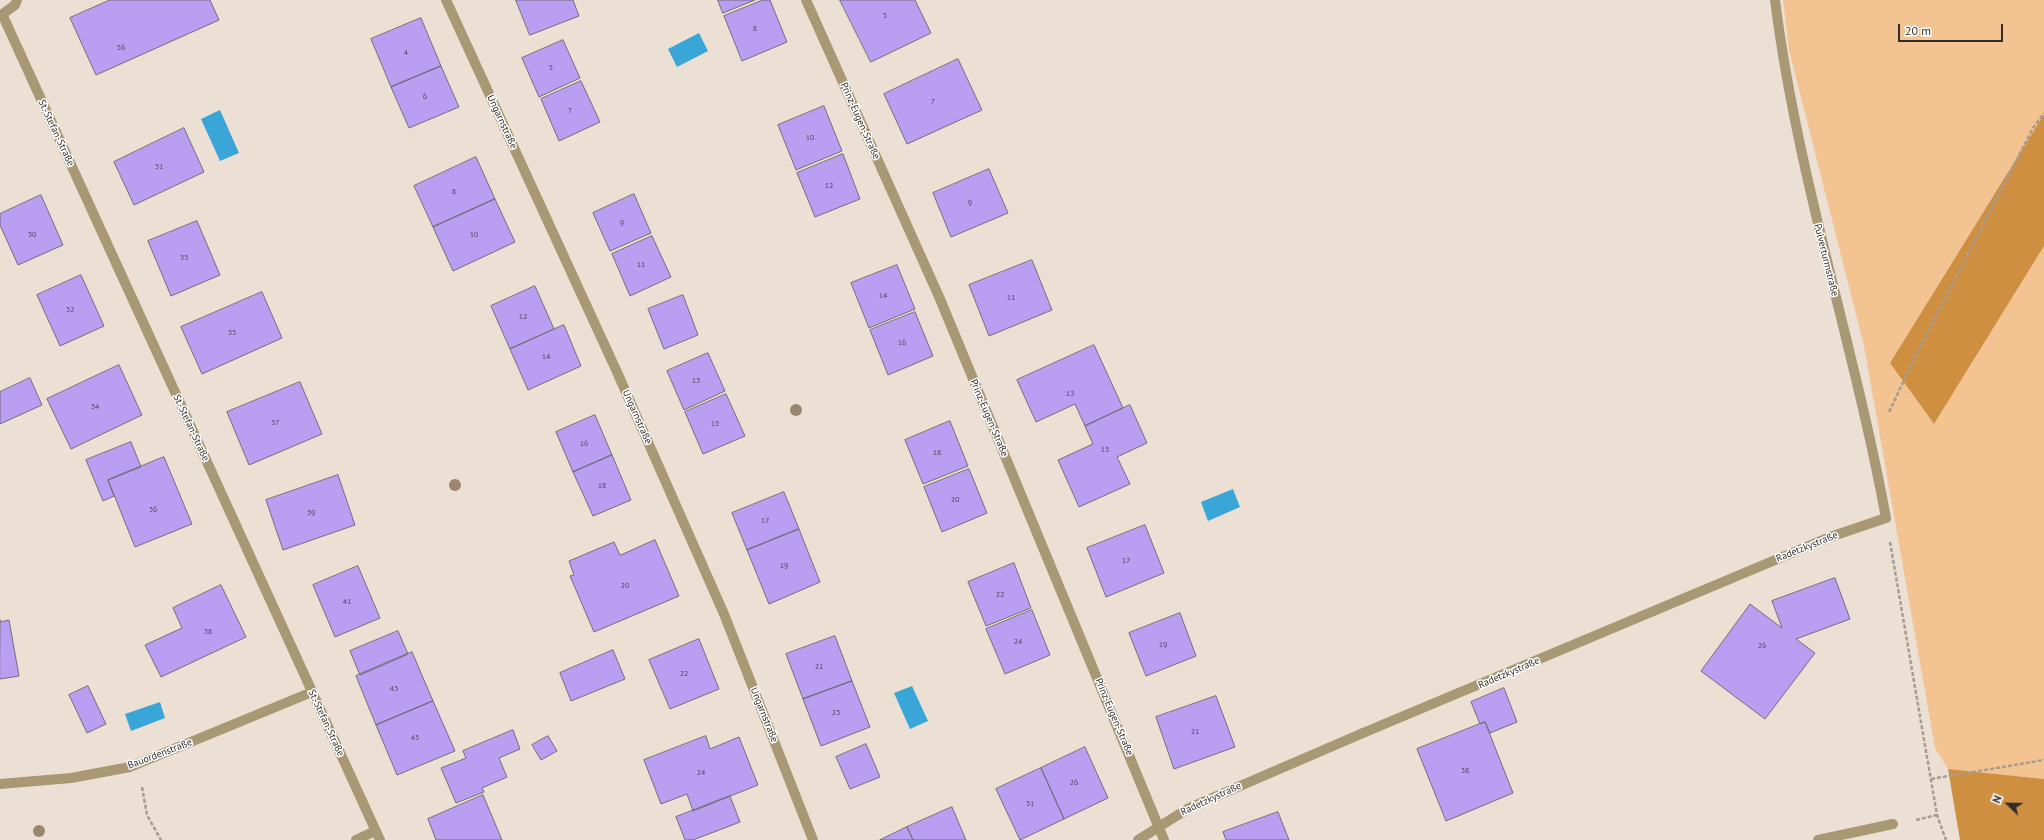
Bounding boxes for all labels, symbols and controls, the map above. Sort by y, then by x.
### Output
house number: 5 [883,11,887,21]
scale bar [1900,16,2005,42]
text: 20 m [1905,23,1931,38]
house number: 8 [753,24,757,34]
house number: 56 [117,43,125,53]
house number: 4 [404,48,408,58]
house number: 5 [549,63,553,73]
street label: Prinz-Eugen-Straße [838,81,882,161]
house number: 6 [423,92,427,102]
street label: Ungarnstraße [484,93,520,151]
house number: 7 [931,97,935,107]
street label: St.-Stefan-Straße [35,98,77,168]
house number: 7 [568,106,572,116]
house number: 10 [806,133,814,143]
house number: 31 [155,162,163,172]
house number: 12 [825,181,833,191]
house number: 8 [452,187,456,197]
house number: 9 [968,198,972,208]
house number: 9 [620,218,624,228]
street label: Pulverturmstraße [1811,223,1841,297]
house number: 30 [28,230,36,240]
house number: 10 [470,230,478,240]
house number: 33 [180,253,188,263]
house number: 11 [637,260,645,270]
house number: 14 [879,291,887,301]
house number: 11 [1007,293,1015,303]
house number: 32 [66,305,74,315]
house number: 12 [519,312,527,322]
house number: 35 [228,328,236,338]
house number: 16 [898,338,906,348]
house number: 14 [542,352,550,362]
house number: 13 [692,376,700,386]
street label: Prinz-Eugen-Straße [967,378,1011,458]
street label: Ungarnstraße [620,388,654,446]
house number: 13 [1066,389,1074,399]
street label: St.-Stefan-Straße [170,393,212,463]
house number: 34 [91,402,99,412]
house number: 37 [271,418,279,428]
house number: 15 [711,419,719,429]
house number: 16 [580,439,588,449]
house number: 15 [1101,445,1109,455]
house number: 18 [933,448,941,458]
house number: 18 [598,481,606,491]
house number: 20 [951,495,959,505]
house number: 36 [149,505,157,515]
house number: 39 [307,508,315,518]
house number: 17 [761,516,769,526]
street label: Radetzkystraße [1774,529,1840,565]
house number: 17 [1122,556,1130,566]
house number: 19 [780,561,788,571]
house number: 20 [621,581,629,591]
house number: 22 [996,590,1004,600]
house number: 41 [343,597,351,607]
house number: 38 [204,627,212,637]
house number: 24 [1014,637,1022,647]
house number: 19 [1159,640,1167,650]
house number: 26 [1758,641,1766,651]
street label: Radetzkystraße [1477,655,1541,691]
house number: 21 [815,662,823,672]
house number: 22 [680,669,688,679]
street label: Prinz-Eugen-Straße [1092,677,1136,757]
house number: 43 [390,684,398,694]
street label: Ungarnstraße [748,686,780,744]
street label: St.-Stefan-Straße [305,688,347,758]
house number: 23 [832,708,840,718]
house number: 21 [1191,727,1199,737]
house number: 45 [411,733,419,743]
street label: Bauordenstraße [126,736,194,772]
house number: 38 [1461,766,1469,776]
house number: 24 [697,768,705,778]
house number: 26 [1070,778,1078,788]
street label: Radetzkystraße [1179,780,1243,818]
north arrow [1988,784,2028,824]
text: N [1989,793,2005,805]
house number: 31 [1026,799,1034,809]

